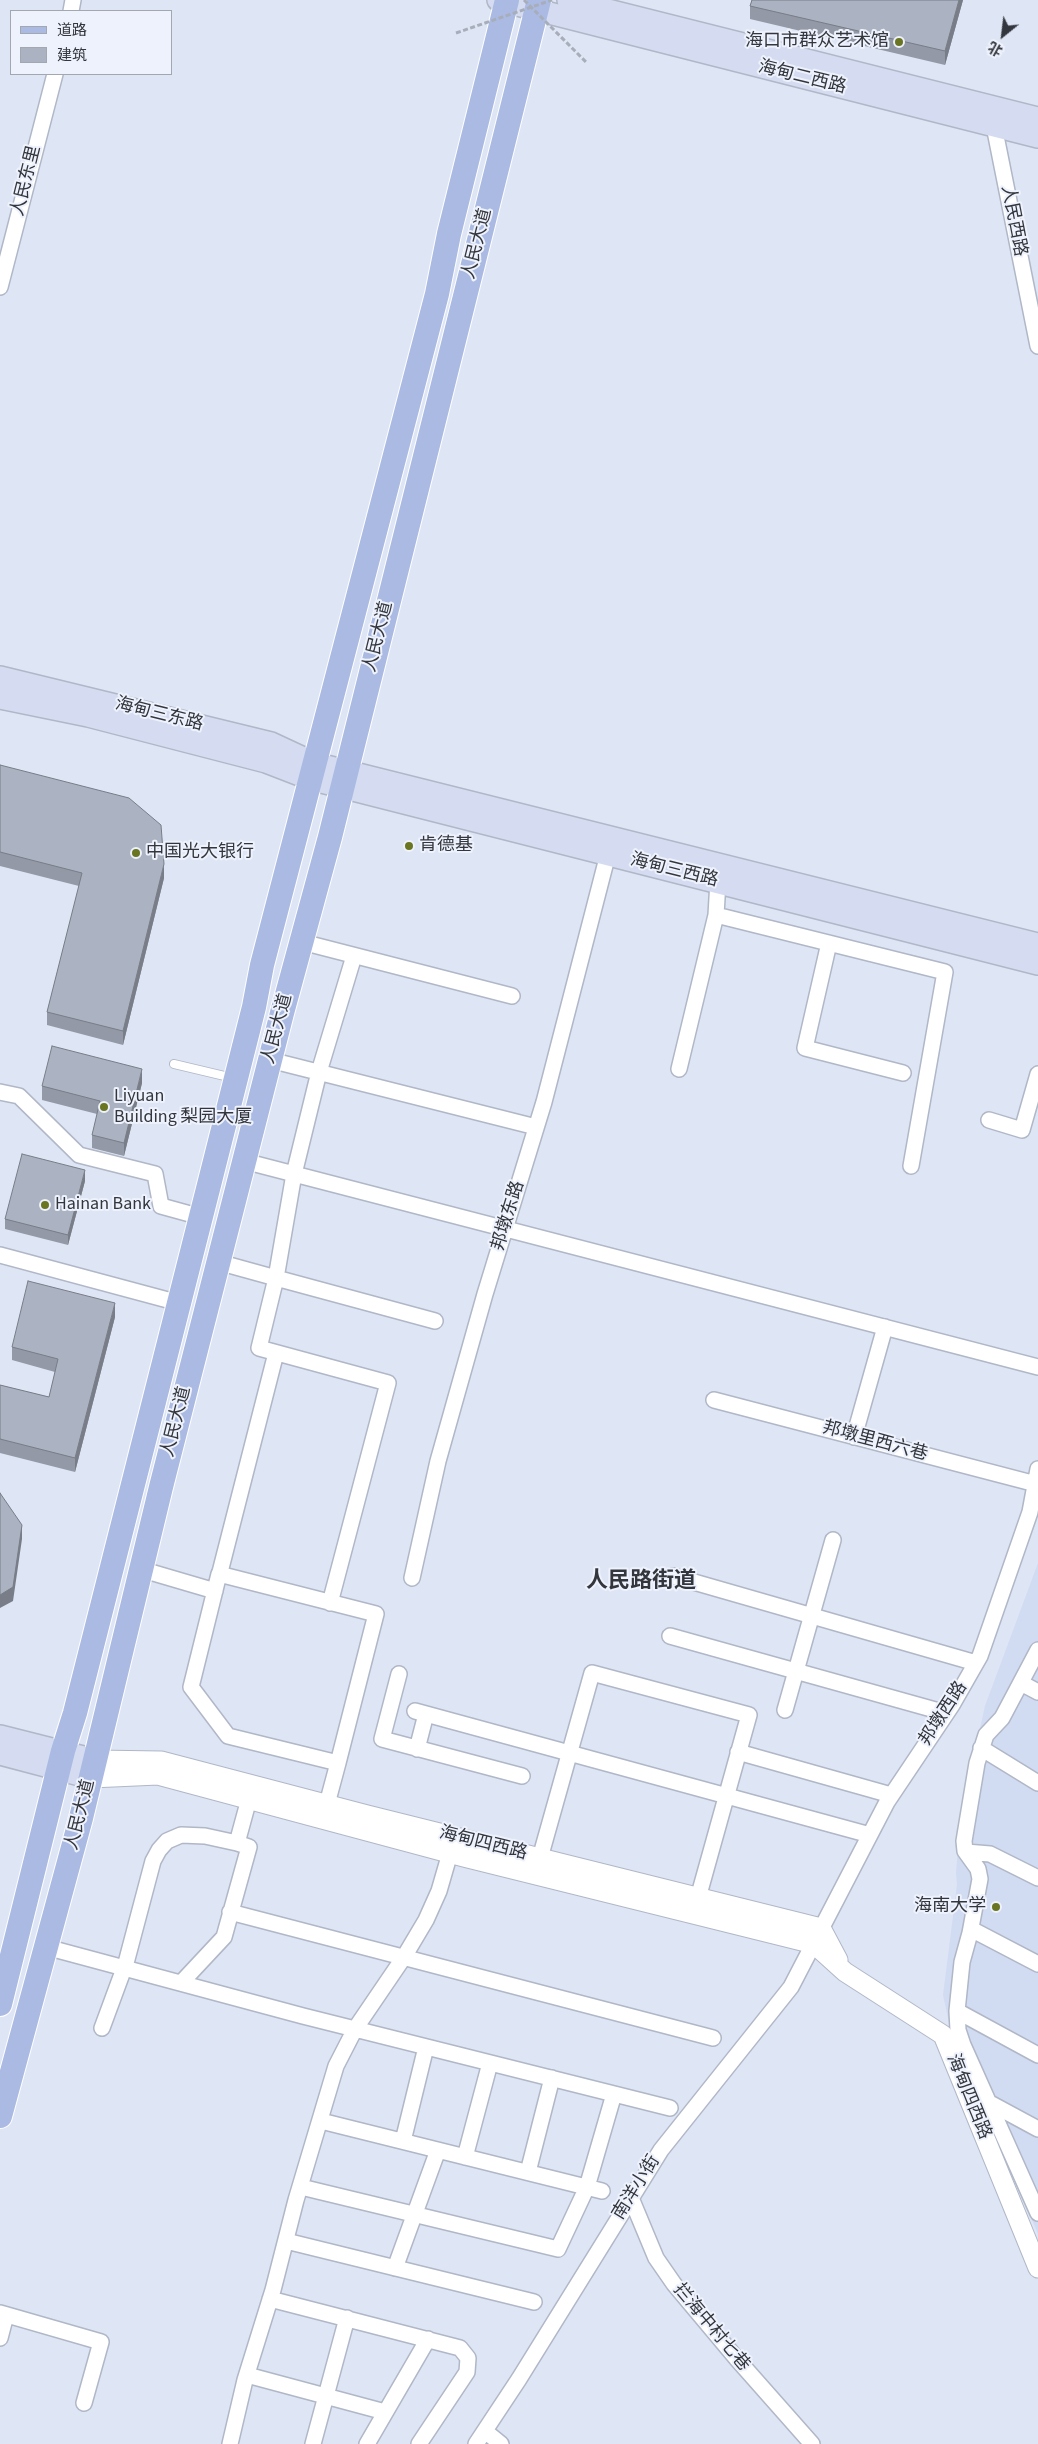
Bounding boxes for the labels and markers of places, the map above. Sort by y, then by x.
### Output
place label: 海口市群众艺术馆 [745,31,889,53]
marker: 海口市群众艺术馆 [893,36,905,48]
place label: 肯德基 [419,835,473,857]
marker: 肯德基 [403,840,415,852]
place label: 中国光大银行 [146,842,254,864]
marker: 中国光大银行 [130,847,142,859]
place label: Liyuan Building 梨园大厦 [114,1086,252,1128]
marker: Liyuan Building 梨园大厦 [98,1101,110,1113]
place label: Hainan Bank [55,1194,151,1216]
marker: Hainan Bank [39,1199,51,1211]
place label: 海南大学 [914,1896,986,1918]
marker: 海南大学 [990,1901,1002,1913]

